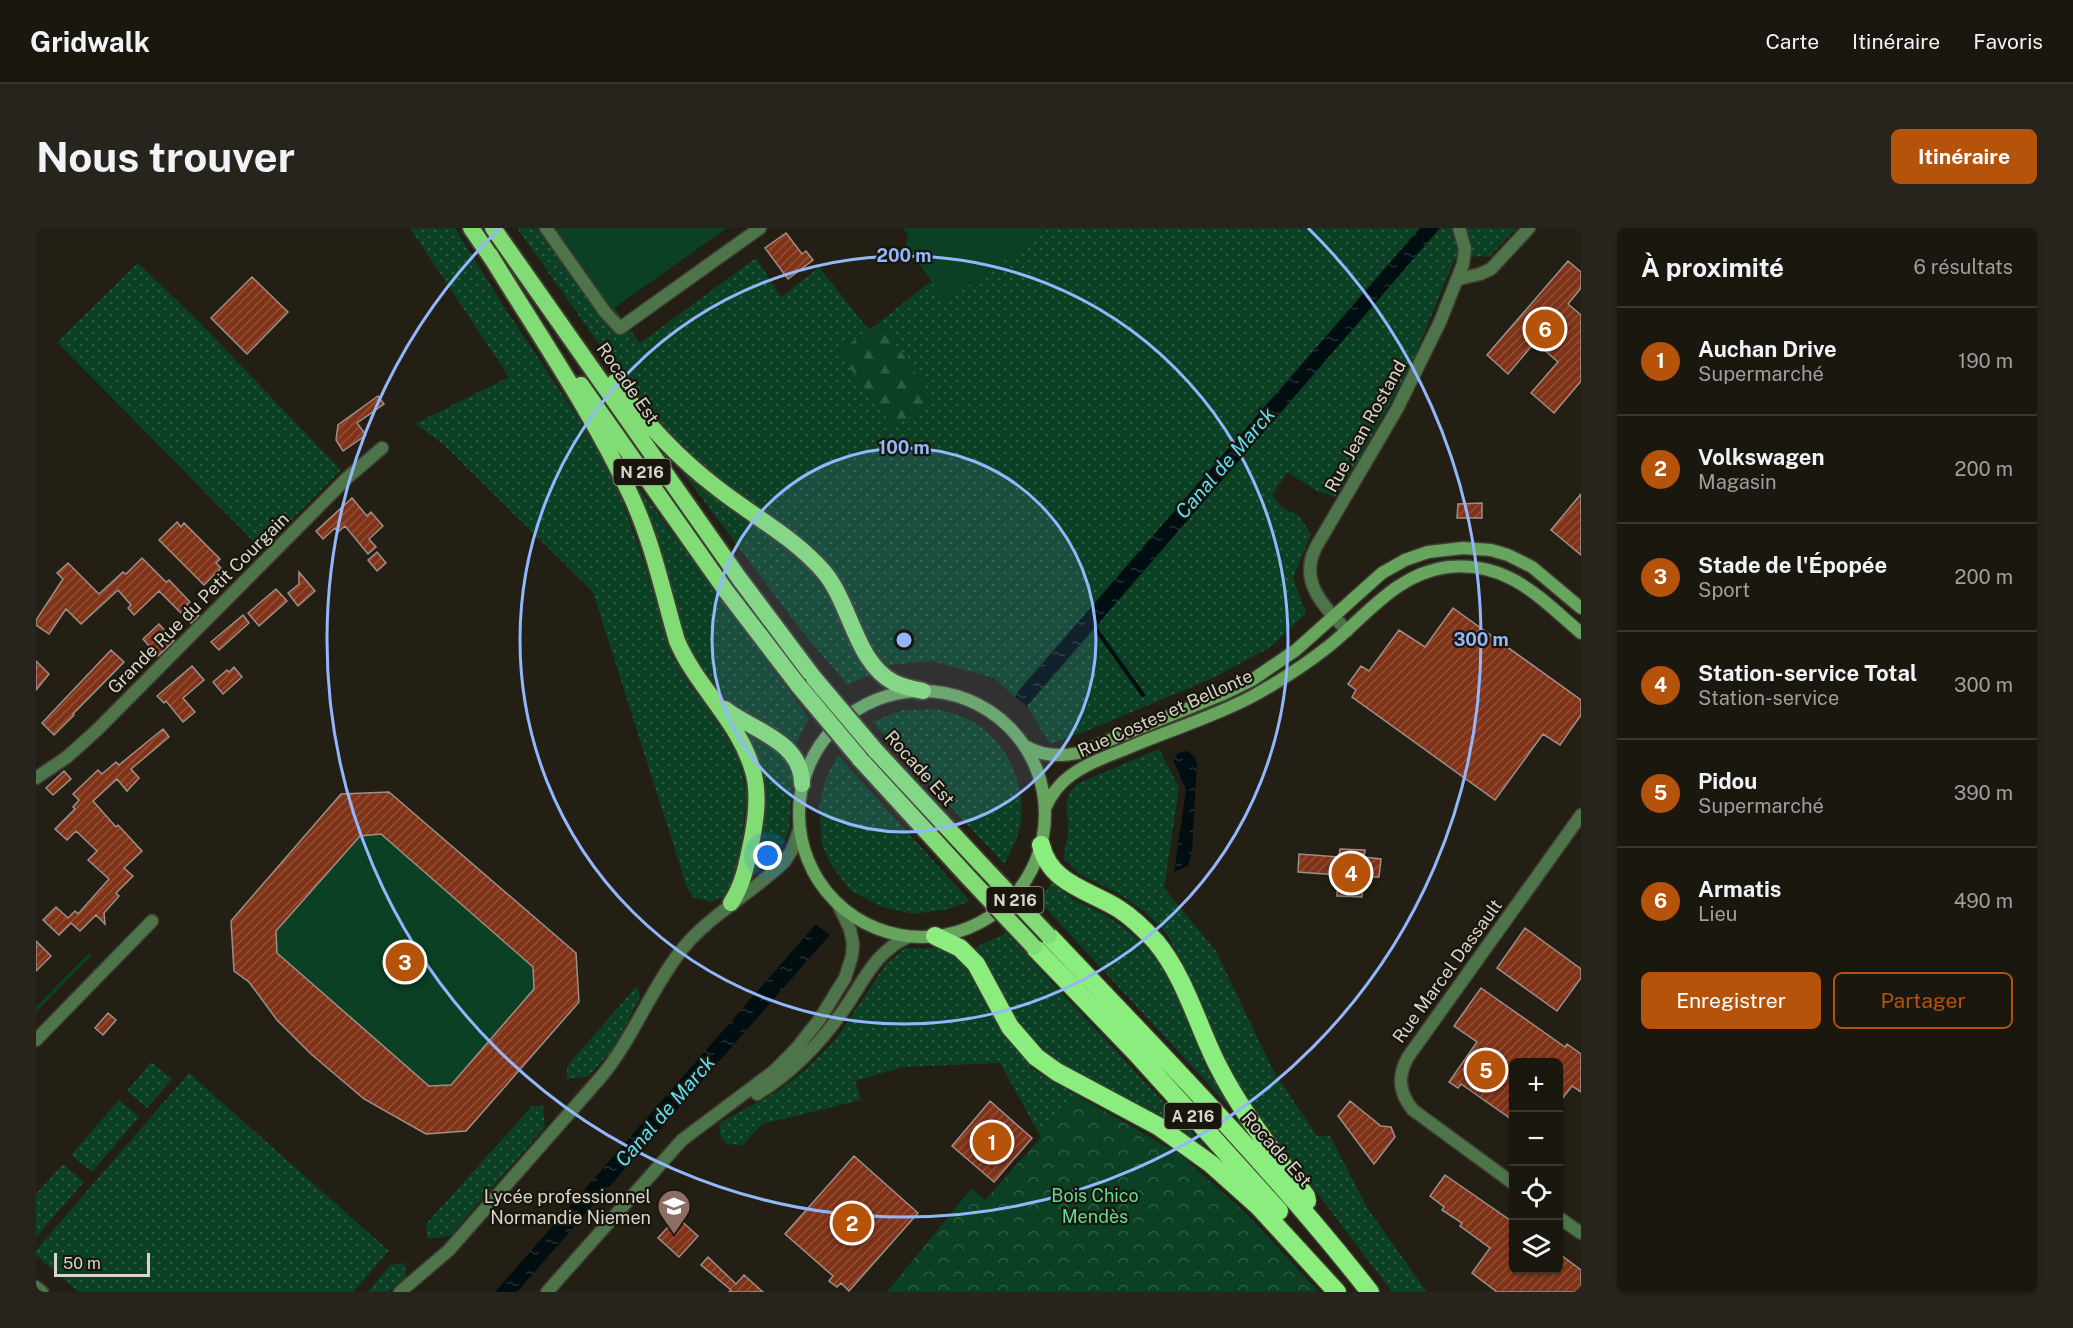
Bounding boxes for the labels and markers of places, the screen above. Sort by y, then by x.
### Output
pin: 6 [1526,306,1564,352]
centre of rings [894,630,914,650]
pin: 4 [1332,850,1370,896]
pin: 3 [386,940,424,984]
pin: 5 [1466,1048,1506,1092]
pin: 1 [972,1120,1012,1164]
place label: Lycée professionnel Normandie Niemen [484,1186,651,1228]
school or university icon: Lycée professionnel Normandie Niemen [656,1188,692,1235]
pin: 2 [832,1200,872,1246]

